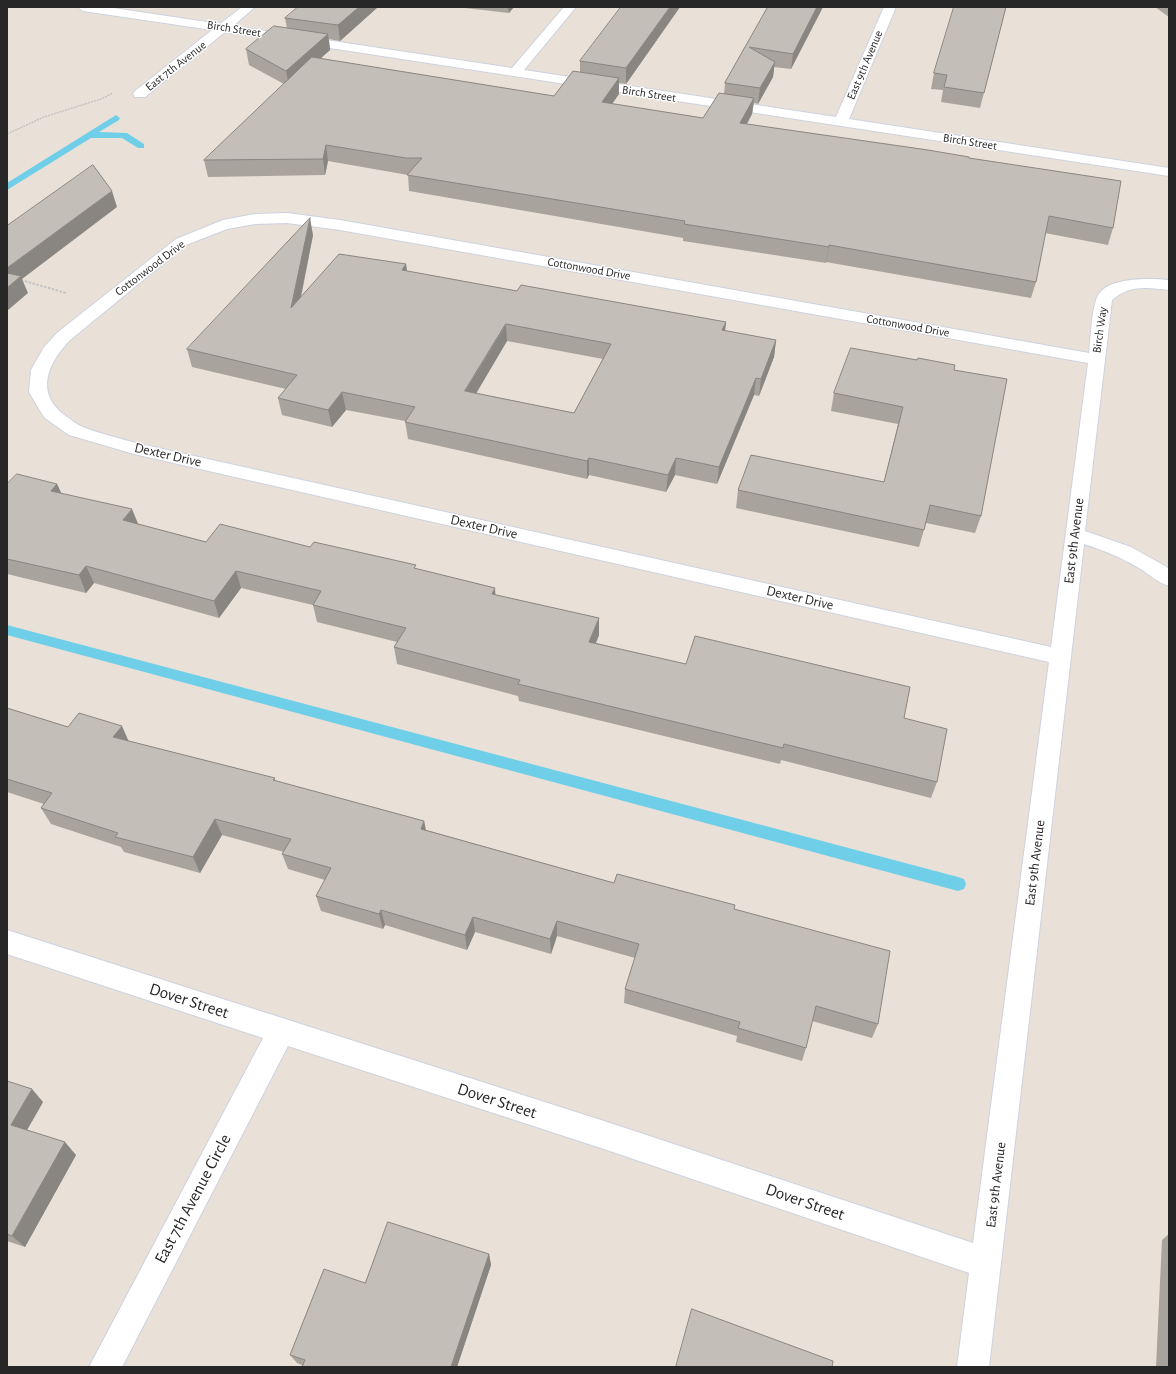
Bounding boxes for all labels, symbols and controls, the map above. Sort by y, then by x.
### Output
street label: Birch Street [206,18,262,40]
street label: East 9th Avenue [844,28,886,102]
street label: East 7th Avenue [143,38,209,94]
street label: Birch Street [621,83,677,105]
street label: Birch Street [942,131,998,153]
street label: Cottonwood Drive [112,237,188,299]
street label: Cottonwood Drive [546,255,632,283]
street label: Birch Way [1090,306,1110,354]
street label: Cottonwood Drive [865,312,951,340]
street label: Dexter Drive [133,439,203,471]
street label: East 9th Avenue [1060,497,1088,585]
street label: Dexter Drive [449,511,519,543]
street label: Dexter Drive [765,582,835,614]
street label: East 9th Avenue [1021,819,1049,907]
street label: Dover Street [147,979,231,1023]
street label: Dover Street [455,1079,539,1123]
street label: East 7th Avenue Circle [150,1131,236,1267]
street label: East 9th Avenue [982,1141,1010,1229]
street label: Dover Street [763,1179,847,1225]

